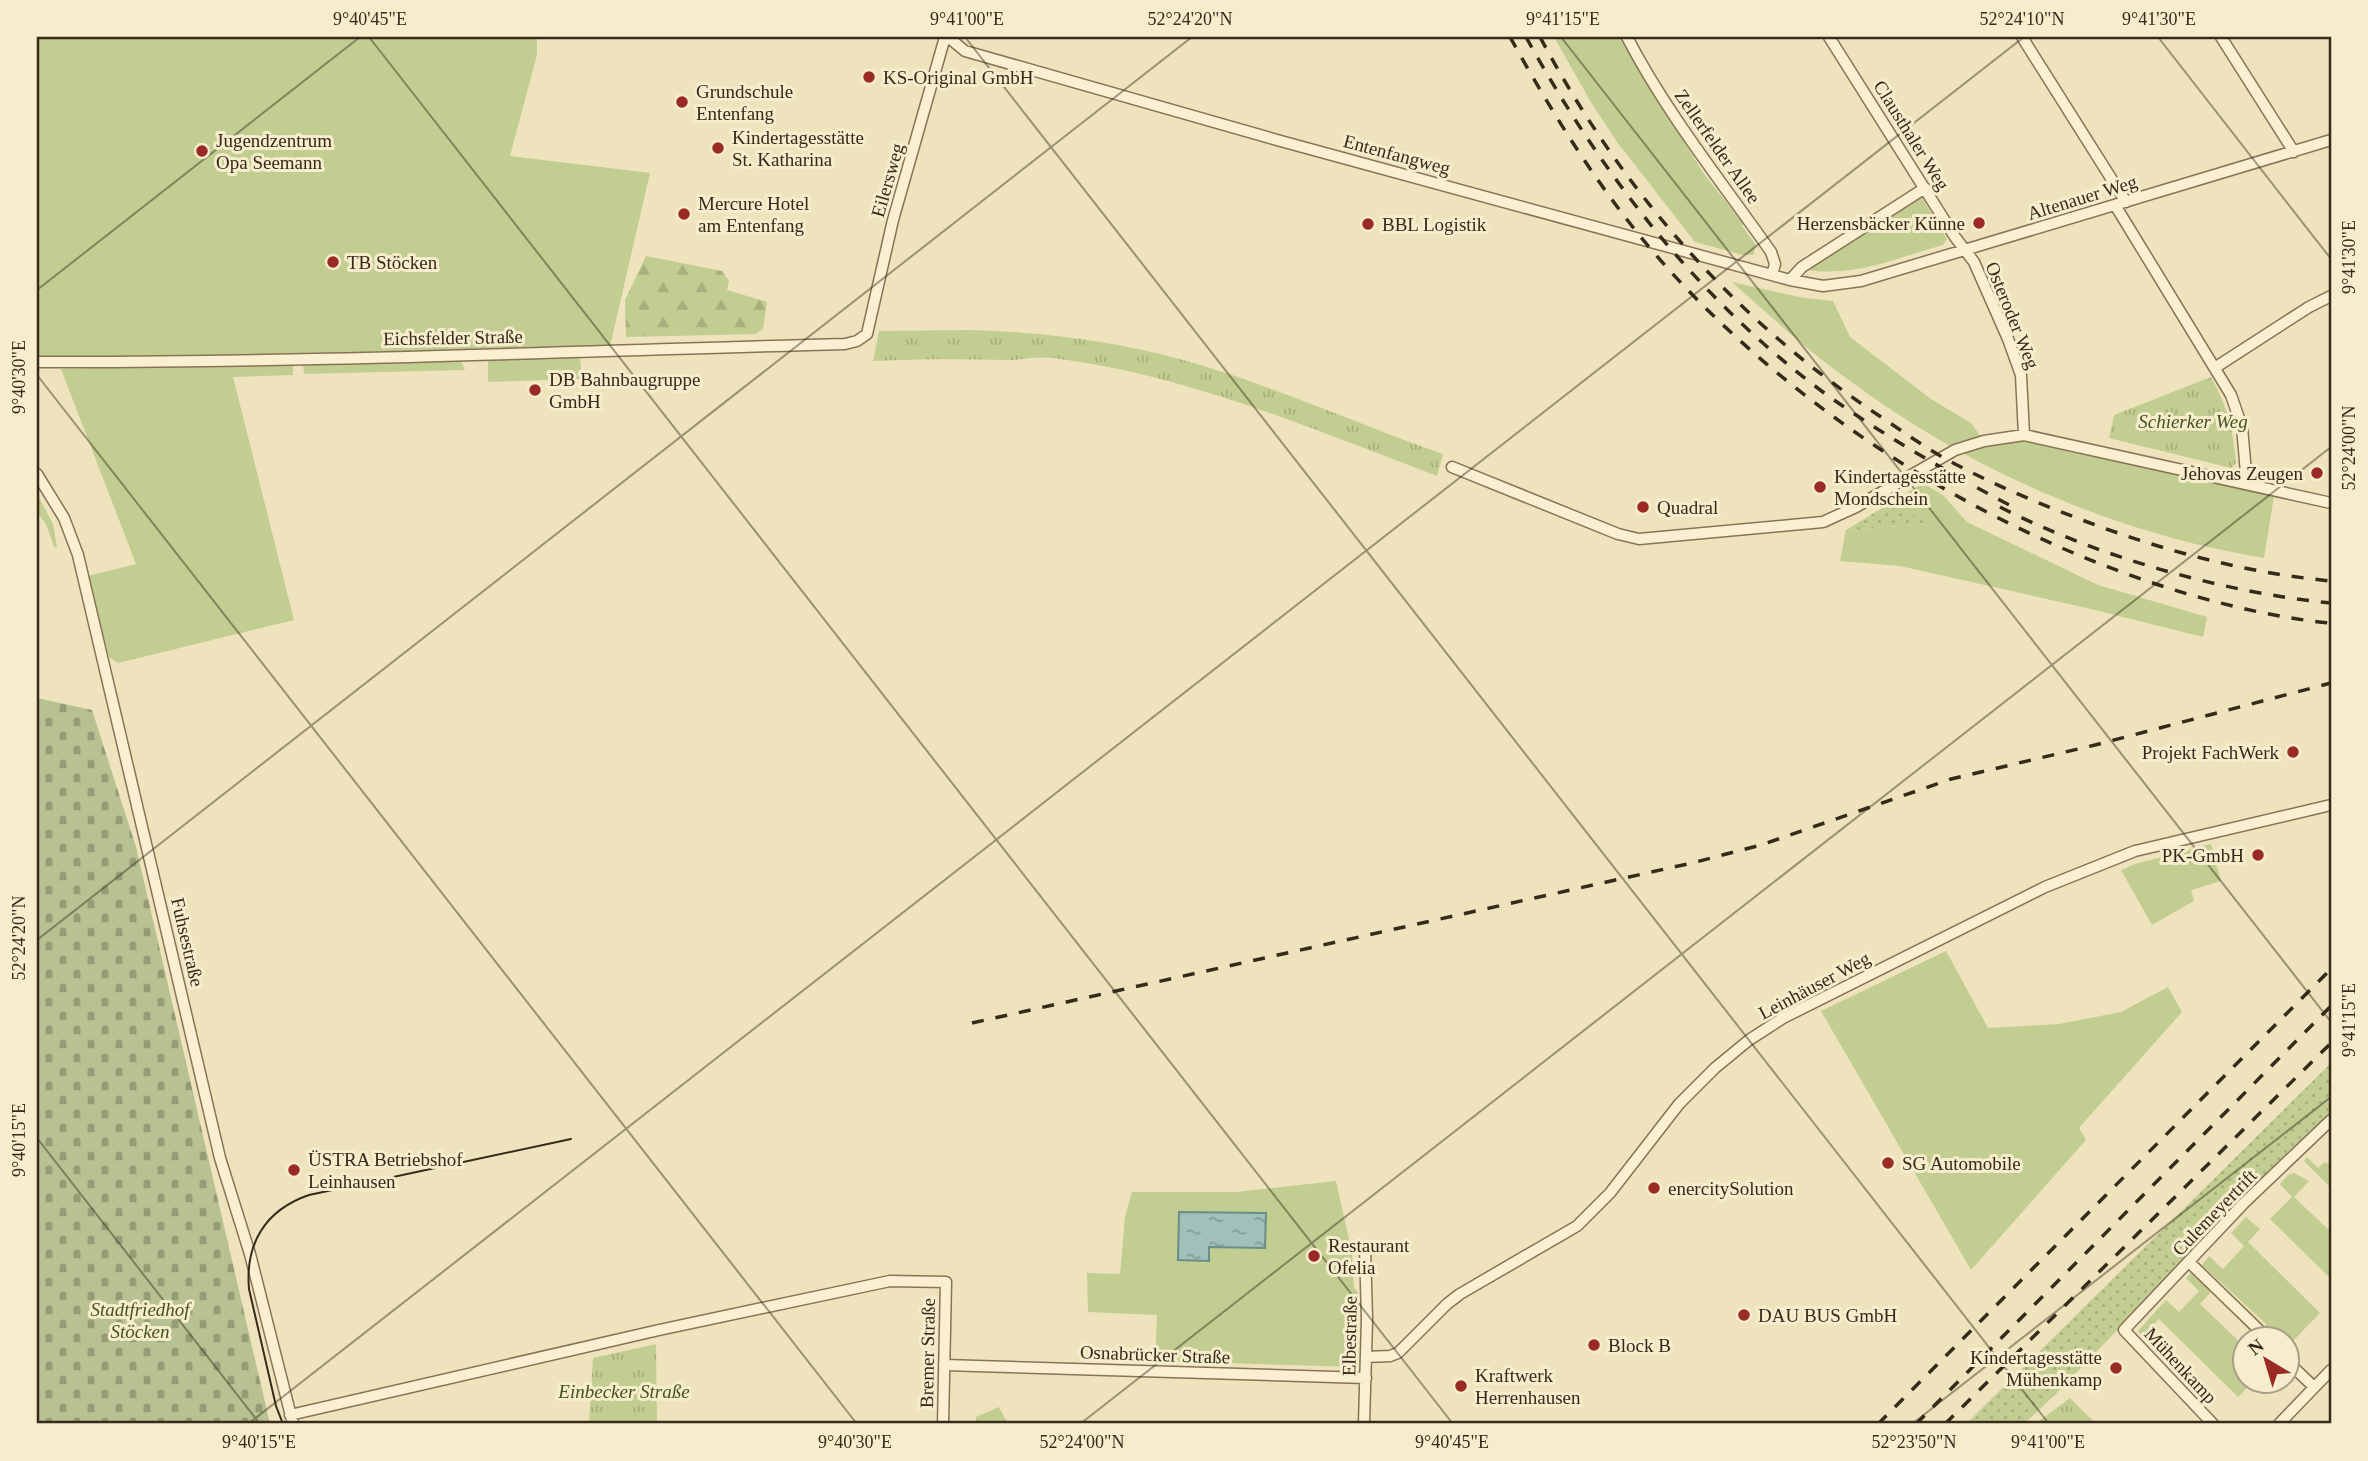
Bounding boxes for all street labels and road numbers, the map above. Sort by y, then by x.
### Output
street label: Clausthaler Weg [1869,77,1954,194]
street label: Zellerfelder Allee [1670,85,1765,207]
street label: Entenfangweg [1341,130,1453,179]
street label: Eilersweg [867,140,908,220]
street label: Altenauer Weg [2025,171,2140,224]
street label: Osteroder Weg [1982,259,2044,372]
street label: Eichsfelder Straße [383,326,523,349]
street label: Fuhsestraße [167,896,208,989]
street label: Leinhäuser Weg [1755,947,1874,1024]
street label: Culemeyertrift [2168,1164,2261,1260]
street label: Elbestraße [1338,1296,1361,1376]
street label: Bremer Straße [916,1298,939,1408]
street label: Mühenkamp [2140,1323,2221,1408]
street label: Osnabrücker Straße [1079,1341,1230,1368]

